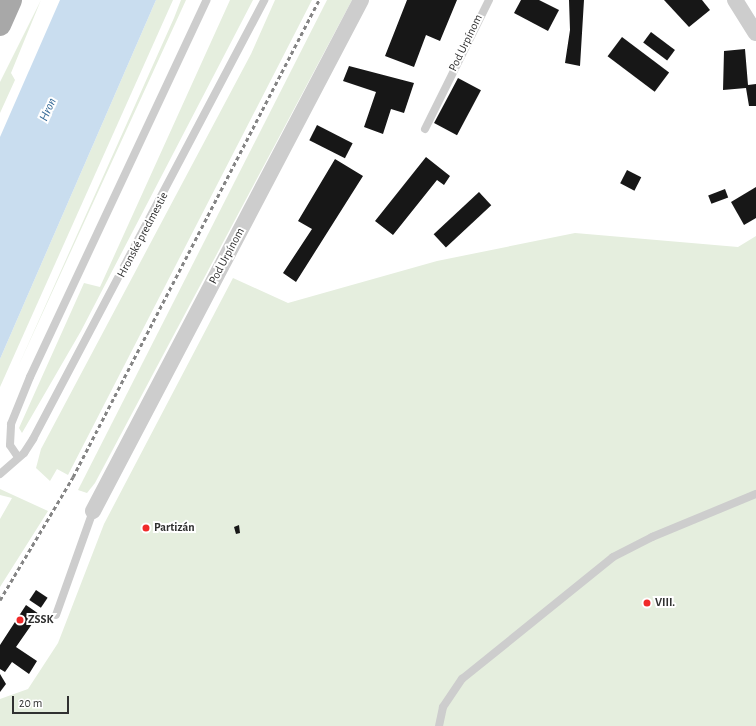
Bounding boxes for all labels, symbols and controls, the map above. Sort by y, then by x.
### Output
street label: Pod Urpínom [446,12,486,74]
water label: Hron [37,96,61,124]
street label: Hronské predmestie [114,190,172,280]
street label: Pod Urpínom [206,225,248,287]
place label: Partizán [154,521,195,535]
marker: Partizán [141,523,151,533]
place label: VIII. [655,596,675,610]
marker: VIII. [642,598,652,608]
place label: ZSSK [28,613,54,627]
marker: ZSSK [15,615,25,625]
scale bar [14,688,71,714]
text: 20 m [19,697,42,709]

